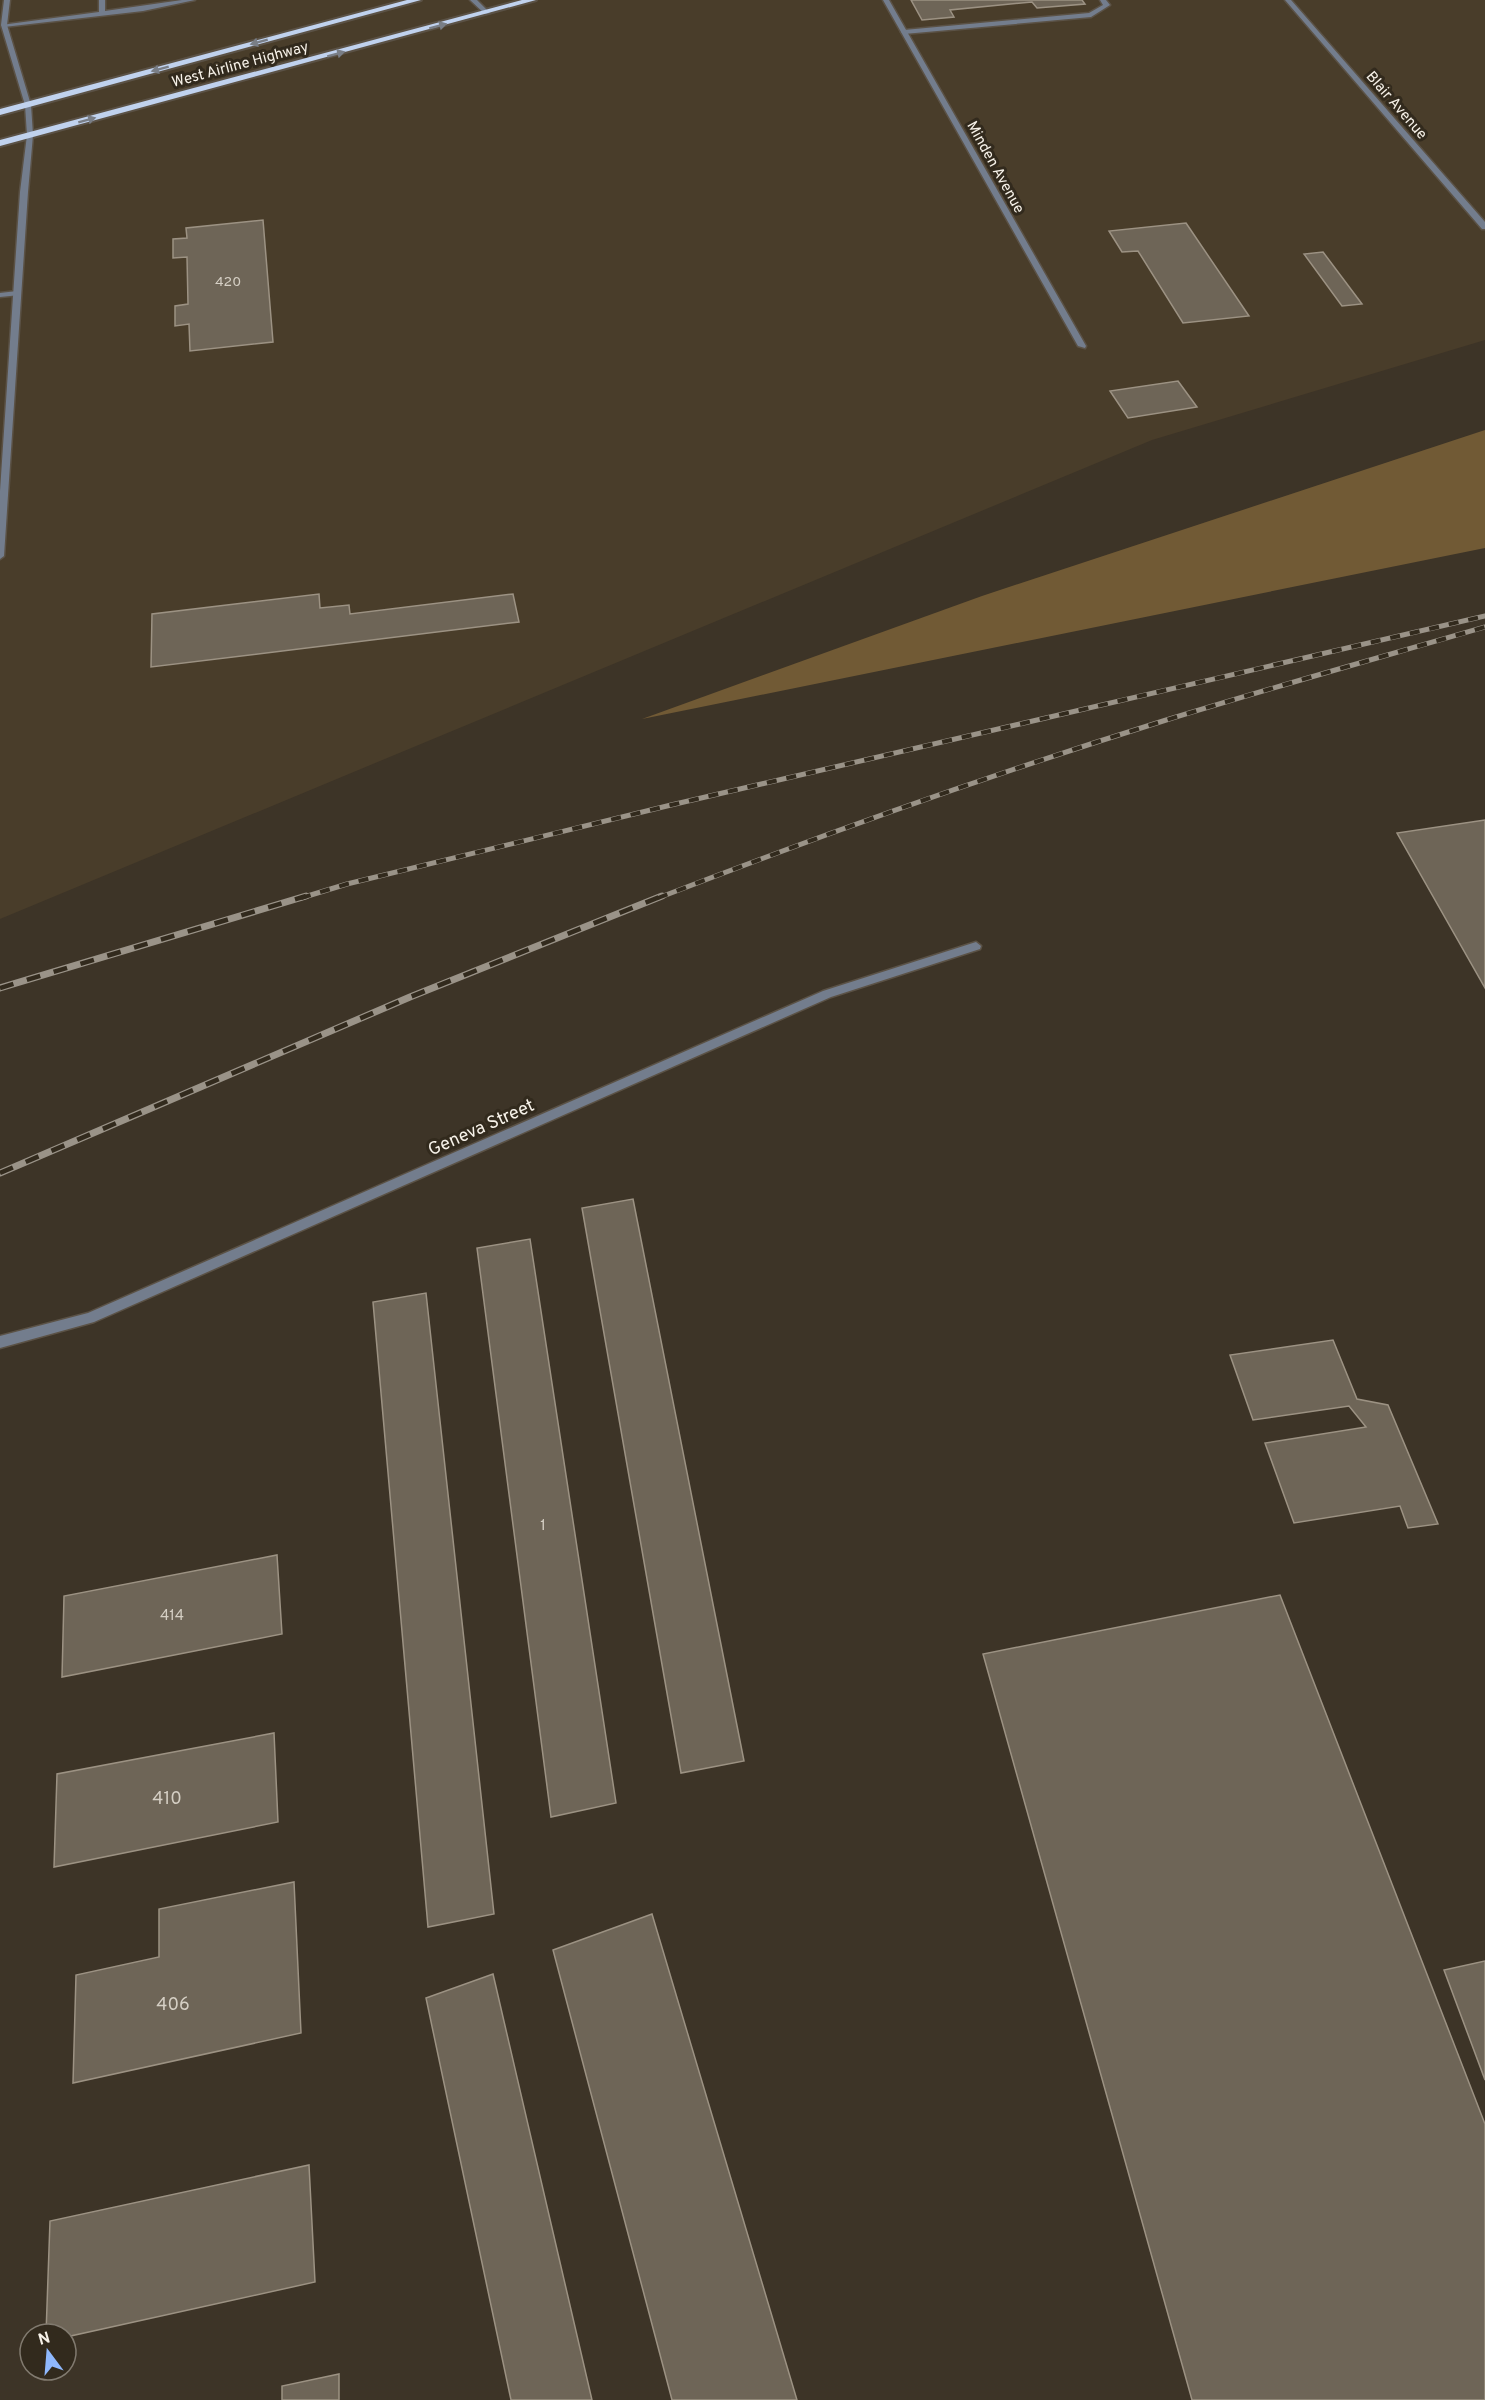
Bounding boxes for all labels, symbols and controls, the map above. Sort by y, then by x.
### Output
one-way arrow [429,21,447,30]
street label: West Airline Highway [170,38,311,93]
one-way arrow [250,38,268,48]
one-way arrow [327,48,345,58]
one-way arrow [151,65,169,74]
street label: Blair Avenue [1361,68,1431,144]
one-way arrow [78,115,96,124]
street label: Minden Avenue [961,118,1028,217]
house number: 420 [215,274,241,291]
street label: Geneva Street [425,1095,538,1162]
house number: 1 [540,1517,546,1536]
house number: 414 [160,1607,184,1626]
house number: 410 [152,1788,182,1811]
house number: 406 [156,1994,190,2017]
north arrow [18,2322,78,2382]
text: N [36,2328,53,2351]

